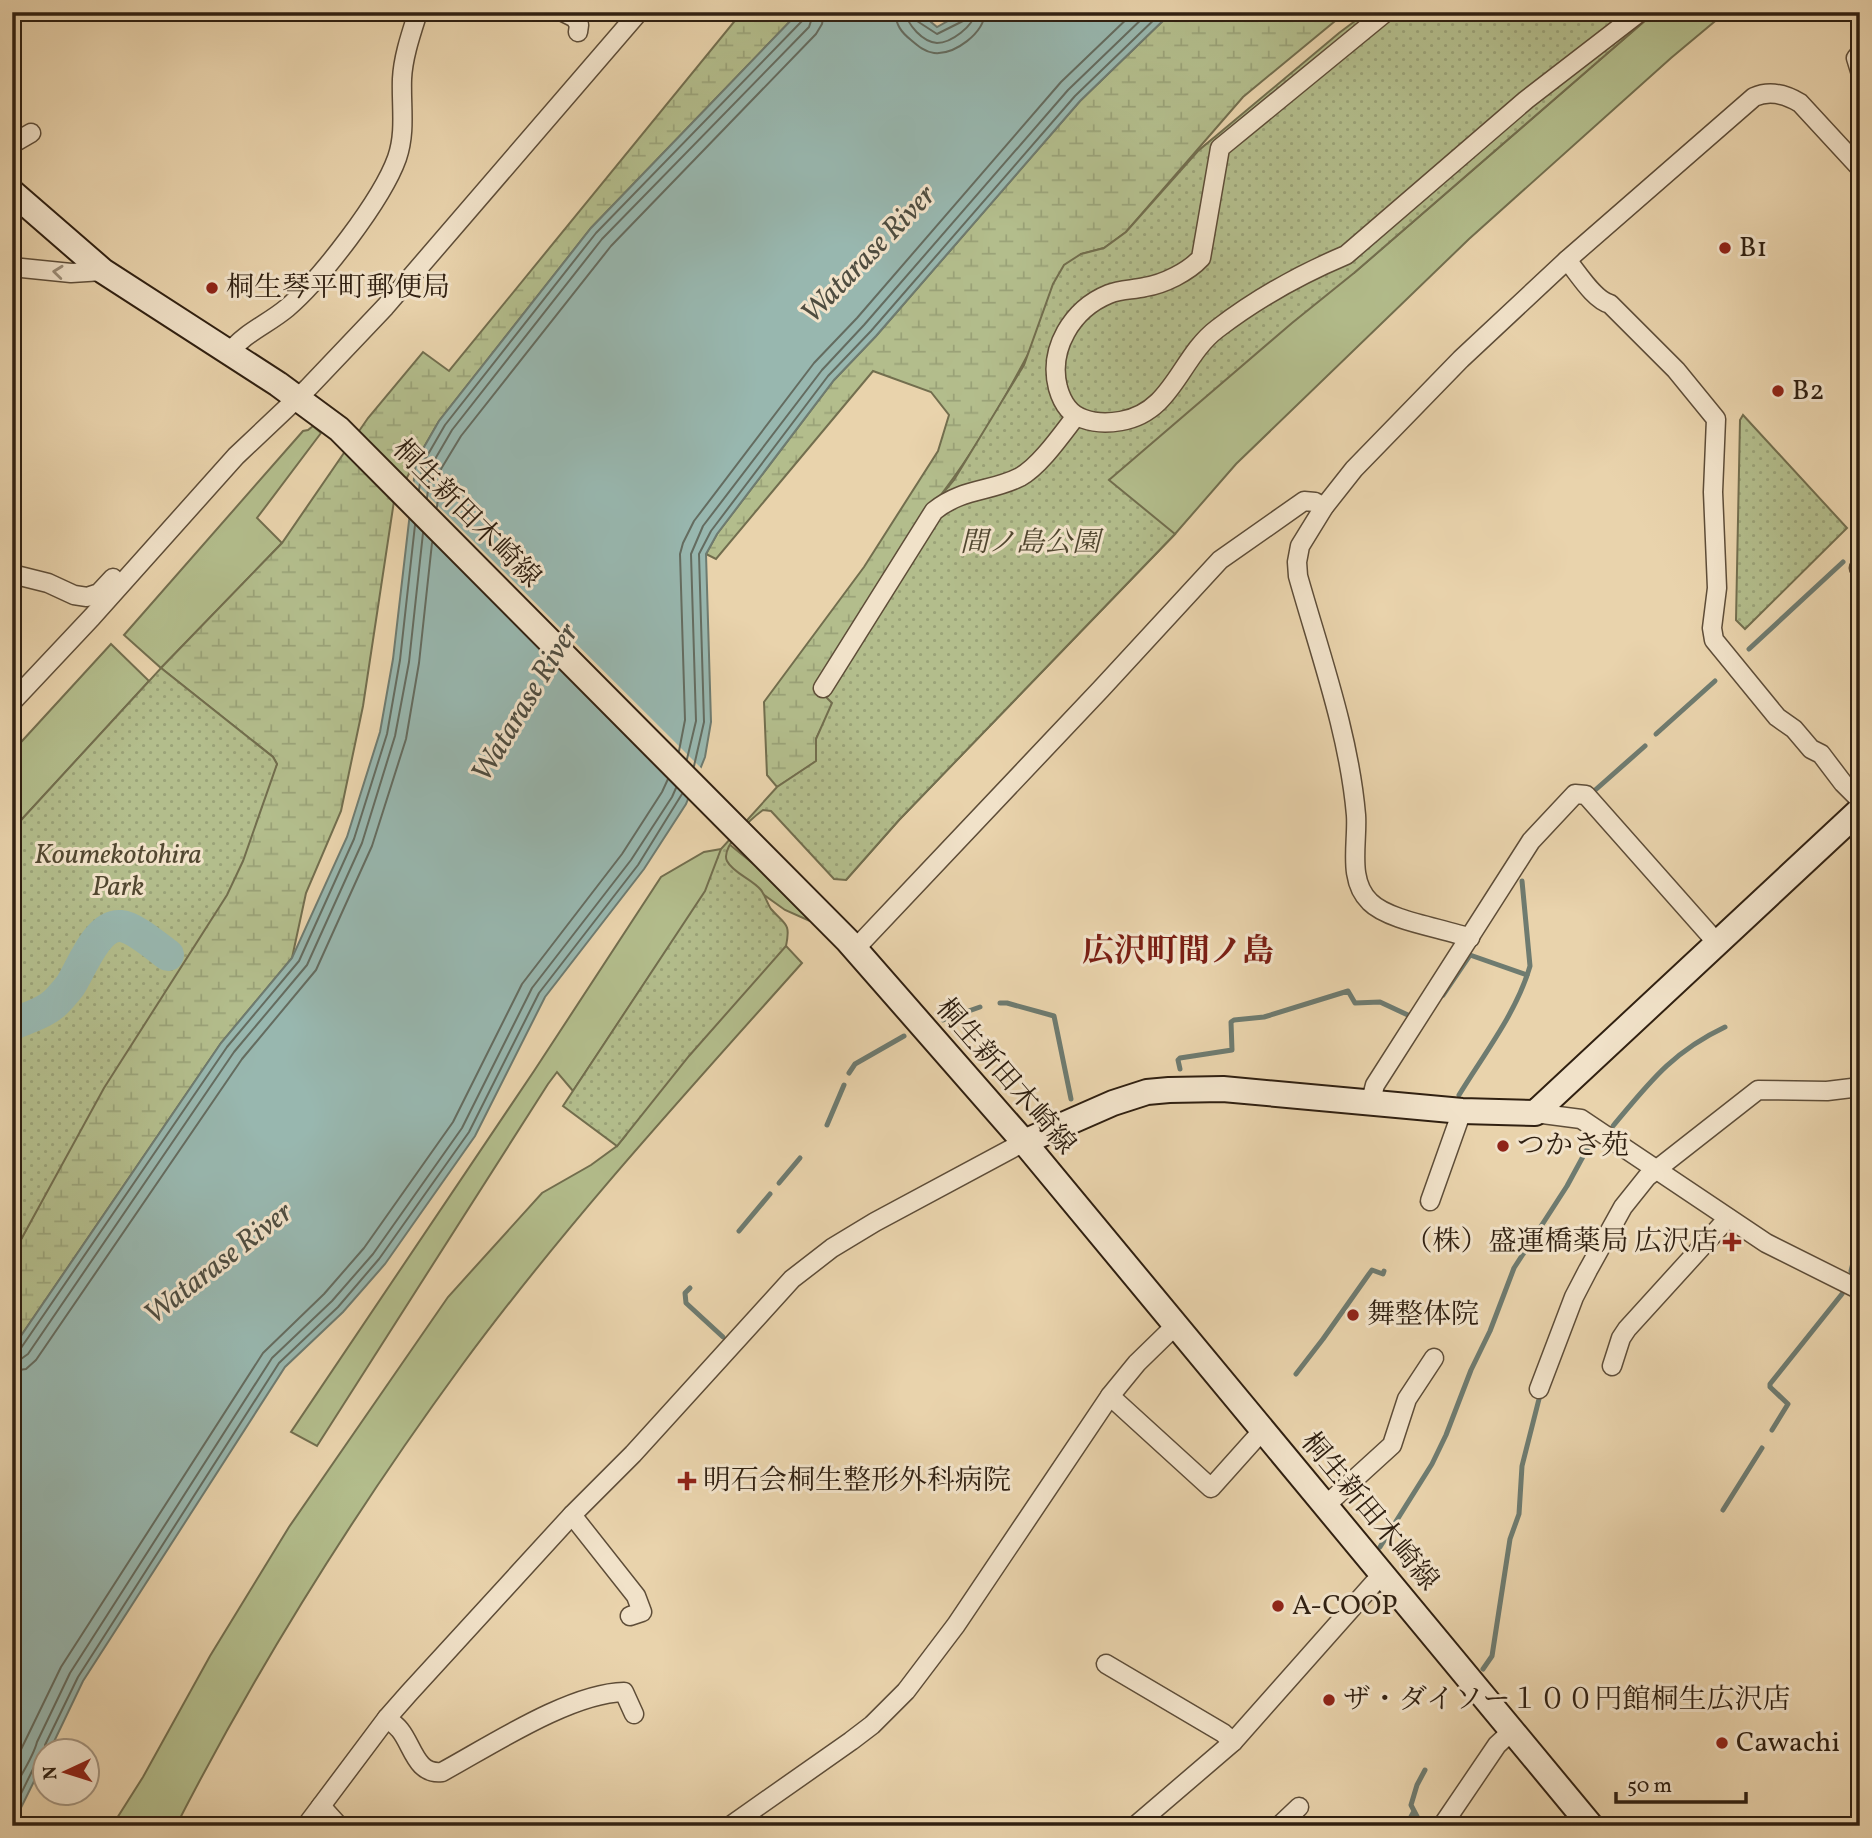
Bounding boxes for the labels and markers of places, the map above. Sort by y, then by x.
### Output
place label: B1 [1739,229,1767,268]
marker: B1 [1717,240,1733,256]
place label: 桐生琴平町郵便局 [226,269,450,308]
marker: 桐生琴平町郵便局 [204,280,220,296]
place label: B2 [1792,372,1824,411]
marker: B2 [1770,383,1786,399]
place label: つかさ苑 [1517,1127,1629,1166]
marker: つかさ苑 [1495,1138,1511,1154]
place label: （株）盛運橋薬局 広沢店 [1404,1223,1718,1262]
marker: （株）盛運橋薬局 広沢店 [1724,1234,1740,1250]
place label: 舞整体院 [1367,1296,1479,1335]
marker: 舞整体院 [1345,1307,1361,1323]
place label: 明石会桐生整形外科病院 [703,1462,1011,1501]
marker: 明石会桐生整形外科病院 [677,1471,697,1491]
place label: A-COOP [1292,1587,1398,1626]
marker: A-COOP [1270,1598,1286,1614]
place label: ザ・ダイソー１００円館桐生広沢店 [1343,1681,1790,1720]
marker: ザ・ダイソー１００円館桐生広沢店 [1321,1692,1337,1708]
place label: Cawachi [1736,1724,1840,1763]
marker: Cawachi [1714,1735,1730,1751]

